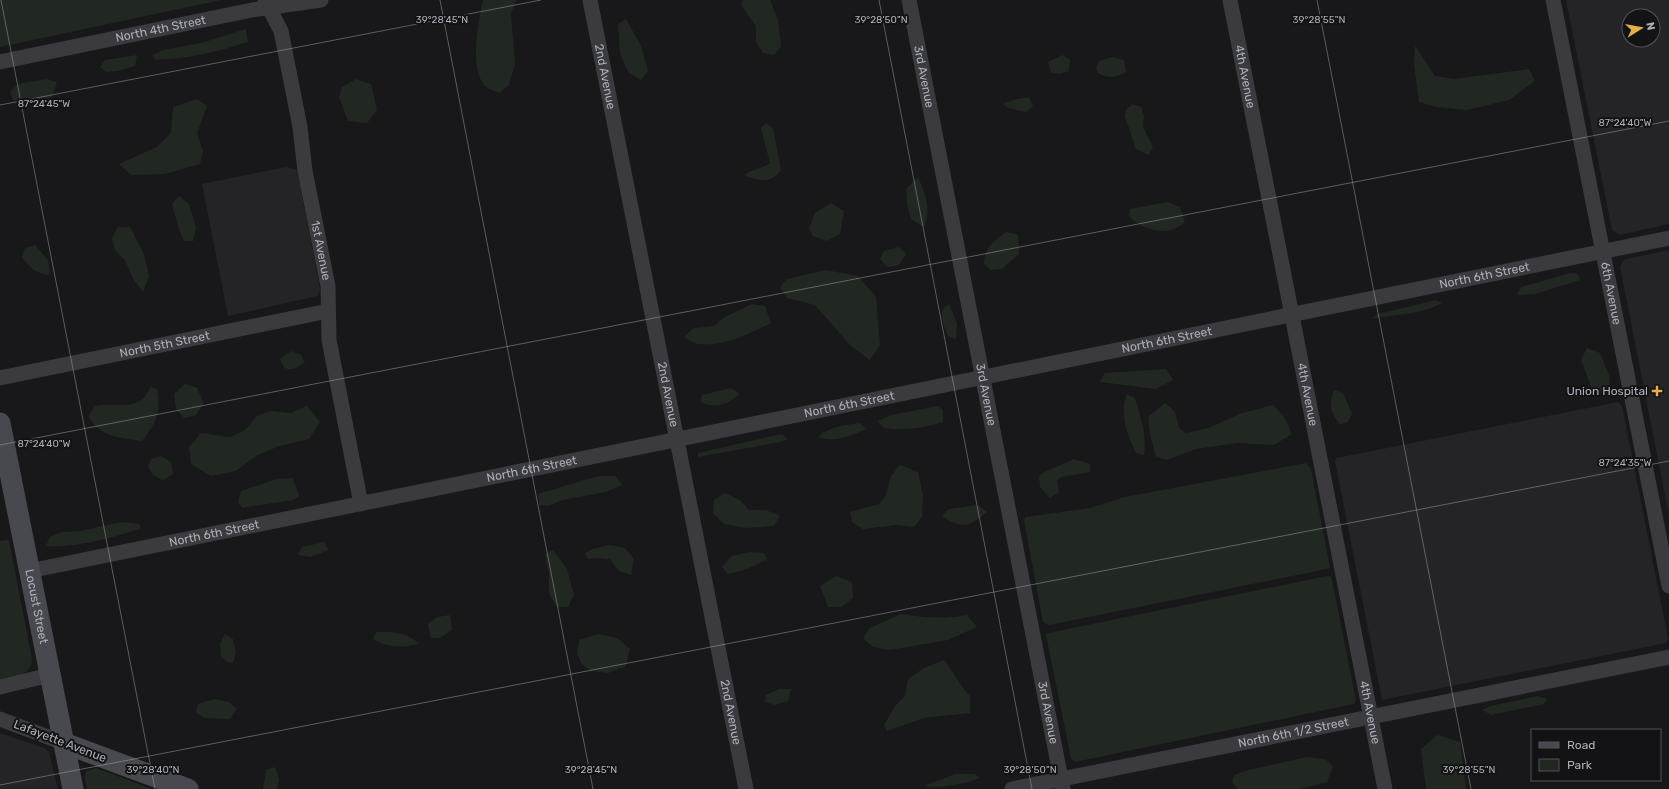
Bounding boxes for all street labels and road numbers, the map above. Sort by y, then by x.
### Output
street label: North 4th Street [114,13,207,45]
street label: 2nd Avenue [592,43,618,111]
street label: 3rd Avenue [911,44,937,109]
street label: 4th Avenue [1232,44,1258,110]
street label: 1st Avenue [308,219,334,282]
street label: North 6th Street [1438,259,1531,291]
street label: 6th Avenue [1598,261,1624,326]
street label: North 6th Street [1120,324,1213,356]
street label: North 5th Street [118,328,211,360]
street label: 2nd Avenue [655,361,681,428]
street label: 3rd Avenue [973,362,999,427]
street label: 4th Avenue [1294,362,1321,428]
street label: North 6th Street [803,388,896,420]
street label: North 6th Street [485,453,578,485]
street label: North 6th Street [168,517,261,549]
street label: Locust Street [22,568,51,645]
street label: 2nd Avenue [718,678,744,746]
street label: 3rd Avenue [1035,680,1061,745]
street label: 4th Avenue [1357,680,1383,745]
street label: North 6th 1/2 Street [1237,714,1350,750]
street label: Lafayette Avenue [12,717,109,765]

